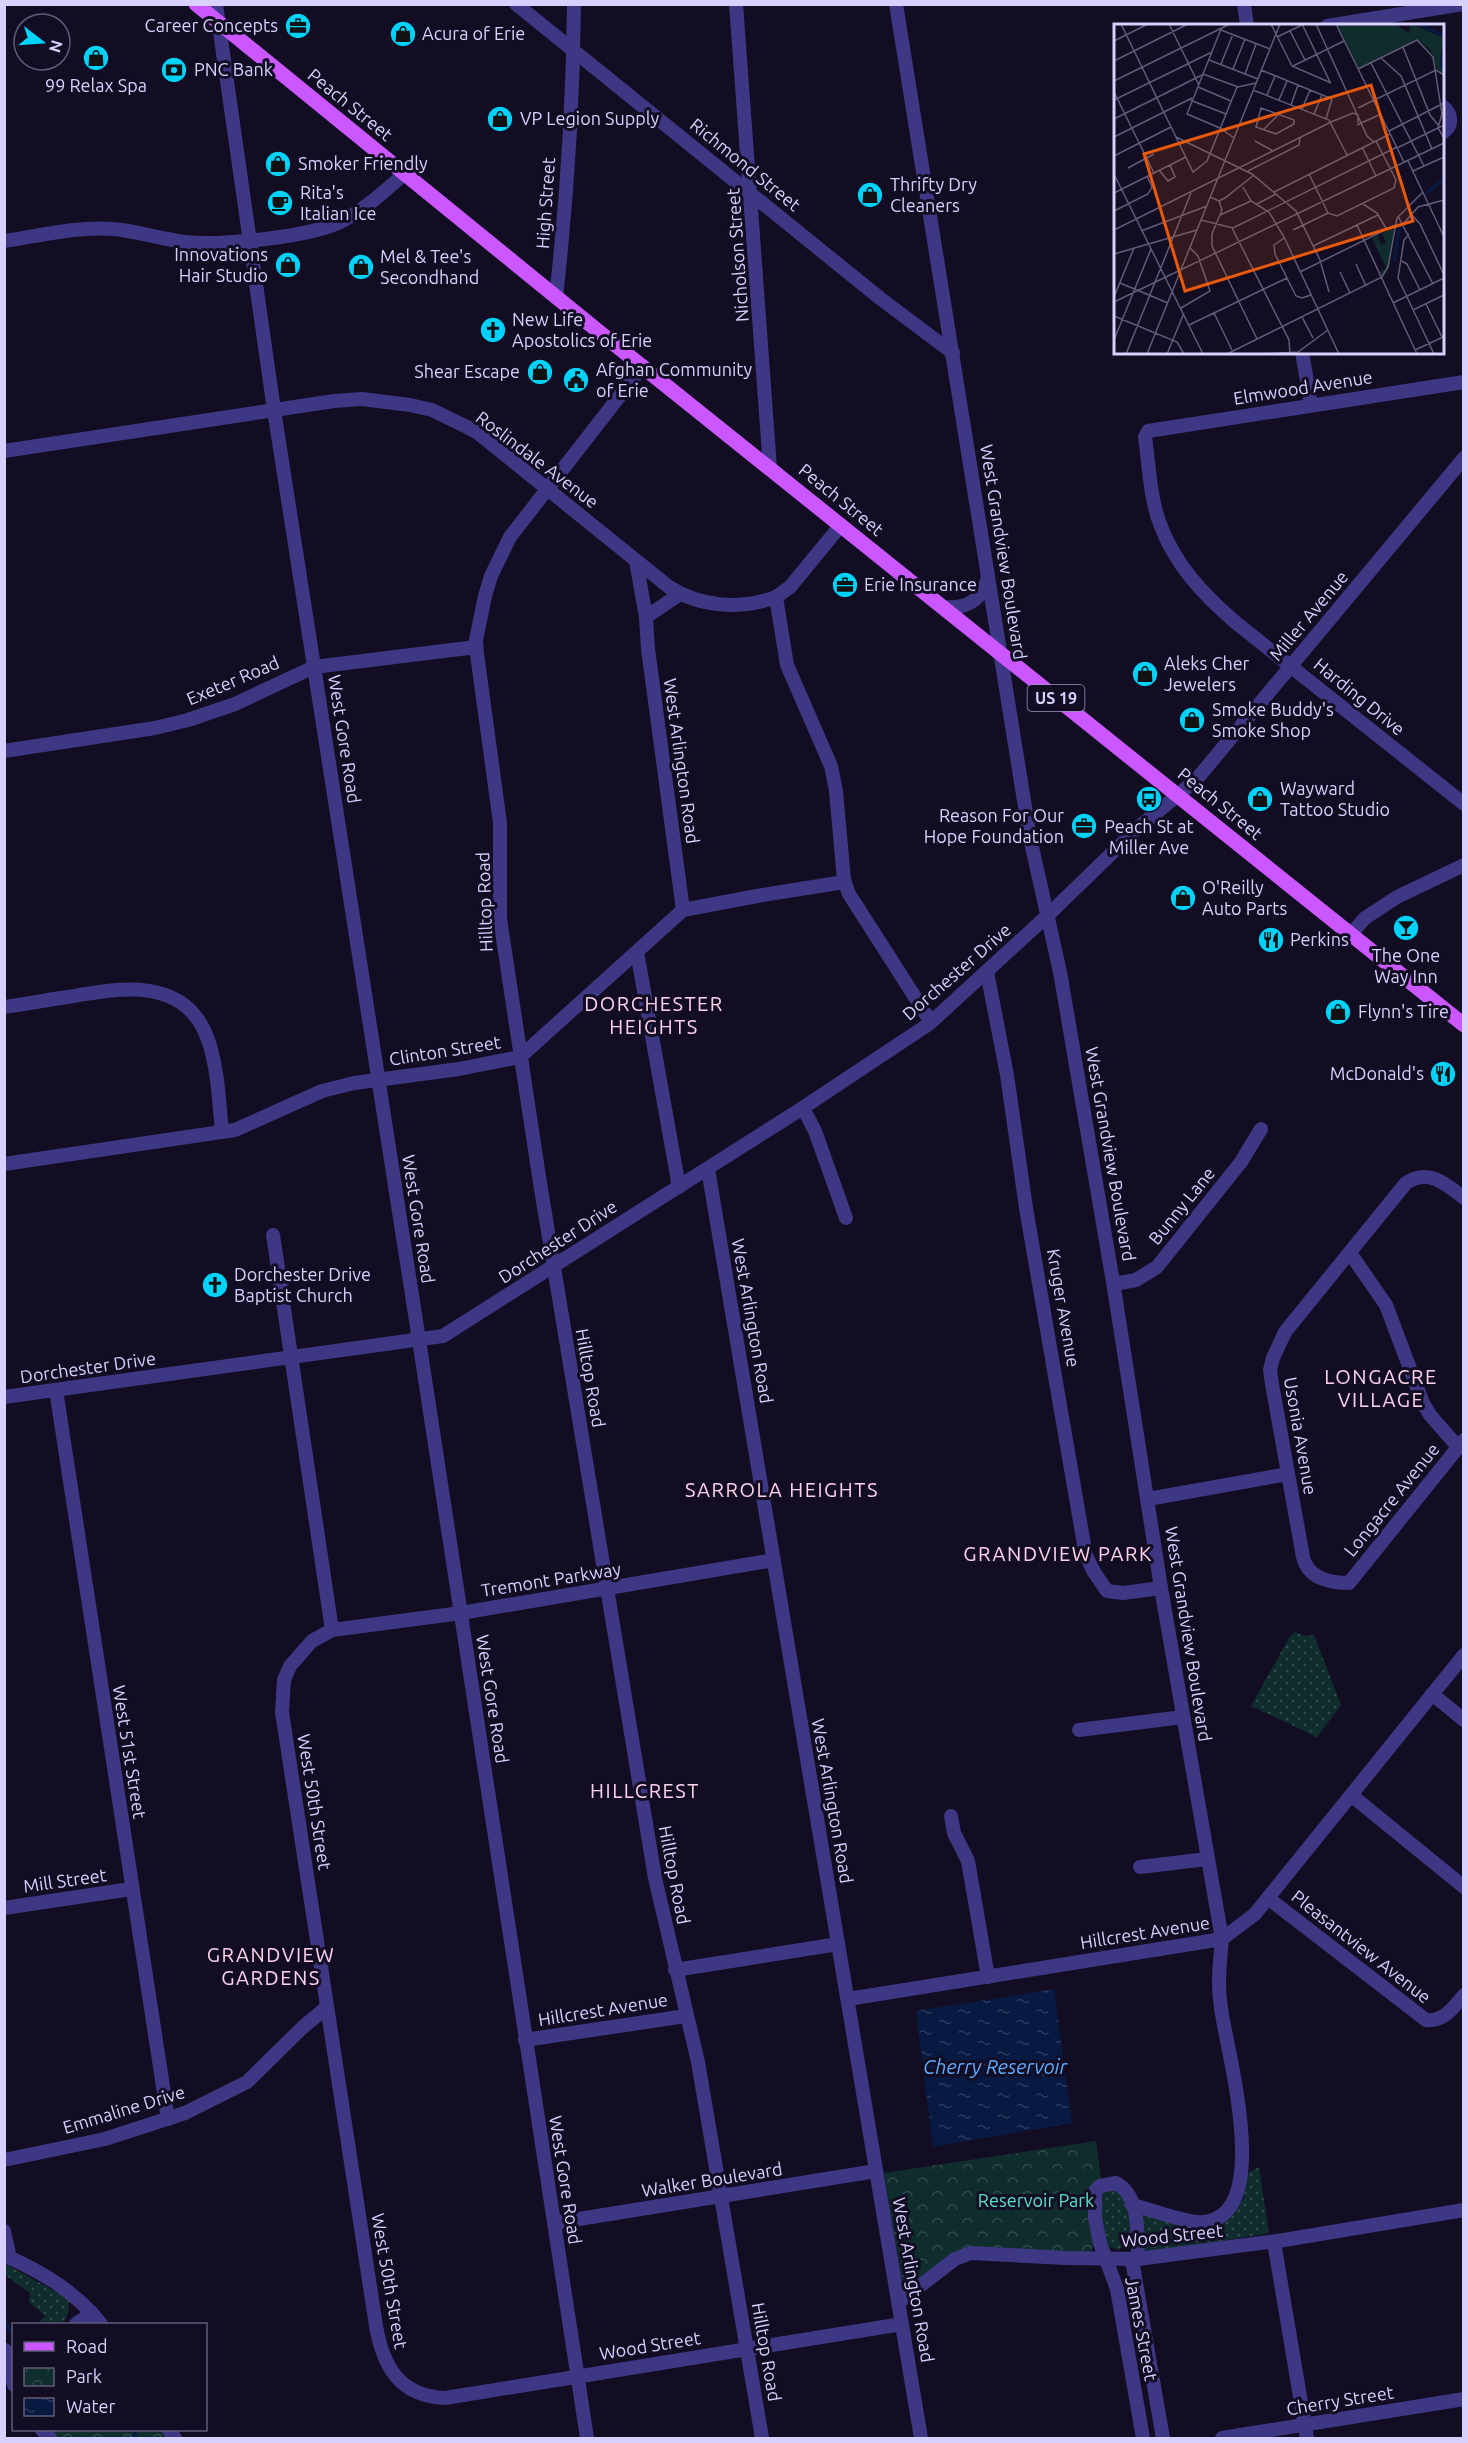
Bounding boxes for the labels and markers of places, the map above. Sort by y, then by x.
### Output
office icon: Career Concepts [283,11,313,41]
place label: Career Concepts [145,15,278,35]
shop icon: Acura of Erie [388,19,418,49]
place label: Acura of Erie [422,23,525,43]
shop icon: 99 Relax Spa [81,43,111,73]
bank icon: PNC Bank [159,55,189,85]
place label: PNC Bank [194,59,273,79]
place label: 99 Relax Spa [45,75,147,95]
shop icon: VP Legion Supply [485,104,515,134]
place label: VP Legion Supply [520,108,660,128]
shop icon: Smoker Friendly [263,149,293,179]
place label: Smoker Friendly [298,153,428,173]
place label: Thrifty Dry Cleaners [890,174,977,215]
shop icon: Thrifty Dry Cleaners [855,180,885,210]
place label: Rita's Italian Ice [300,182,377,223]
cafe icon: Rita's Italian Ice [265,188,295,218]
place label: Innovations Hair Studio [174,244,268,285]
place label: Mel & Tee's Secondhand [380,246,479,287]
shop icon: Innovations Hair Studio [273,250,303,280]
shop icon: Mel & Tee's Secondhand [346,252,376,282]
place label: New Life Apostolics of Erie [512,309,652,350]
church icon: New Life Apostolics of Erie [478,315,508,345]
shop icon: Shear Escape [525,357,555,387]
place label: Afghan Community of Erie [596,359,752,400]
place label: Shear Escape [414,361,520,381]
public building icon: Afghan Community of Erie [561,365,591,395]
office icon: Erie Insurance [830,570,860,600]
place label: Erie Insurance [864,574,977,594]
place label: Aleks Cher Jewelers [1164,653,1250,694]
shop icon: Aleks Cher Jewelers [1130,659,1160,689]
place label: Smoke Buddy's Smoke Shop [1212,699,1334,740]
shop icon: Smoke Buddy's Smoke Shop [1177,705,1207,735]
place label: Wayward Tattoo Studio [1280,778,1390,819]
bus stop icon: Peach St at Miller Ave [1134,784,1164,814]
shop icon: Wayward Tattoo Studio [1245,784,1275,814]
place label: Reason For Our Hope Foundation [924,805,1064,846]
office icon: Reason For Our Hope Foundation [1069,811,1099,841]
place label: Peach St at Miller Ave [1104,816,1194,857]
place label: O'Reilly Auto Parts [1202,877,1287,918]
shop icon: O'Reilly Auto Parts [1168,883,1198,913]
bar icon: The One Way Inn [1391,913,1421,943]
restaurant icon: Perkins [1256,925,1286,955]
place label: Perkins [1290,929,1349,949]
place label: The One Way Inn [1372,945,1440,986]
shop icon: Flynn's Tire [1323,997,1353,1027]
place label: Flynn's Tire [1358,1001,1449,1021]
restaurant icon: McDonald's [1428,1059,1458,1089]
place label: McDonald's [1330,1063,1424,1083]
place label: Dorchester Drive Baptist Church [234,1264,371,1305]
church icon: Dorchester Drive Baptist Church [200,1270,230,1300]

